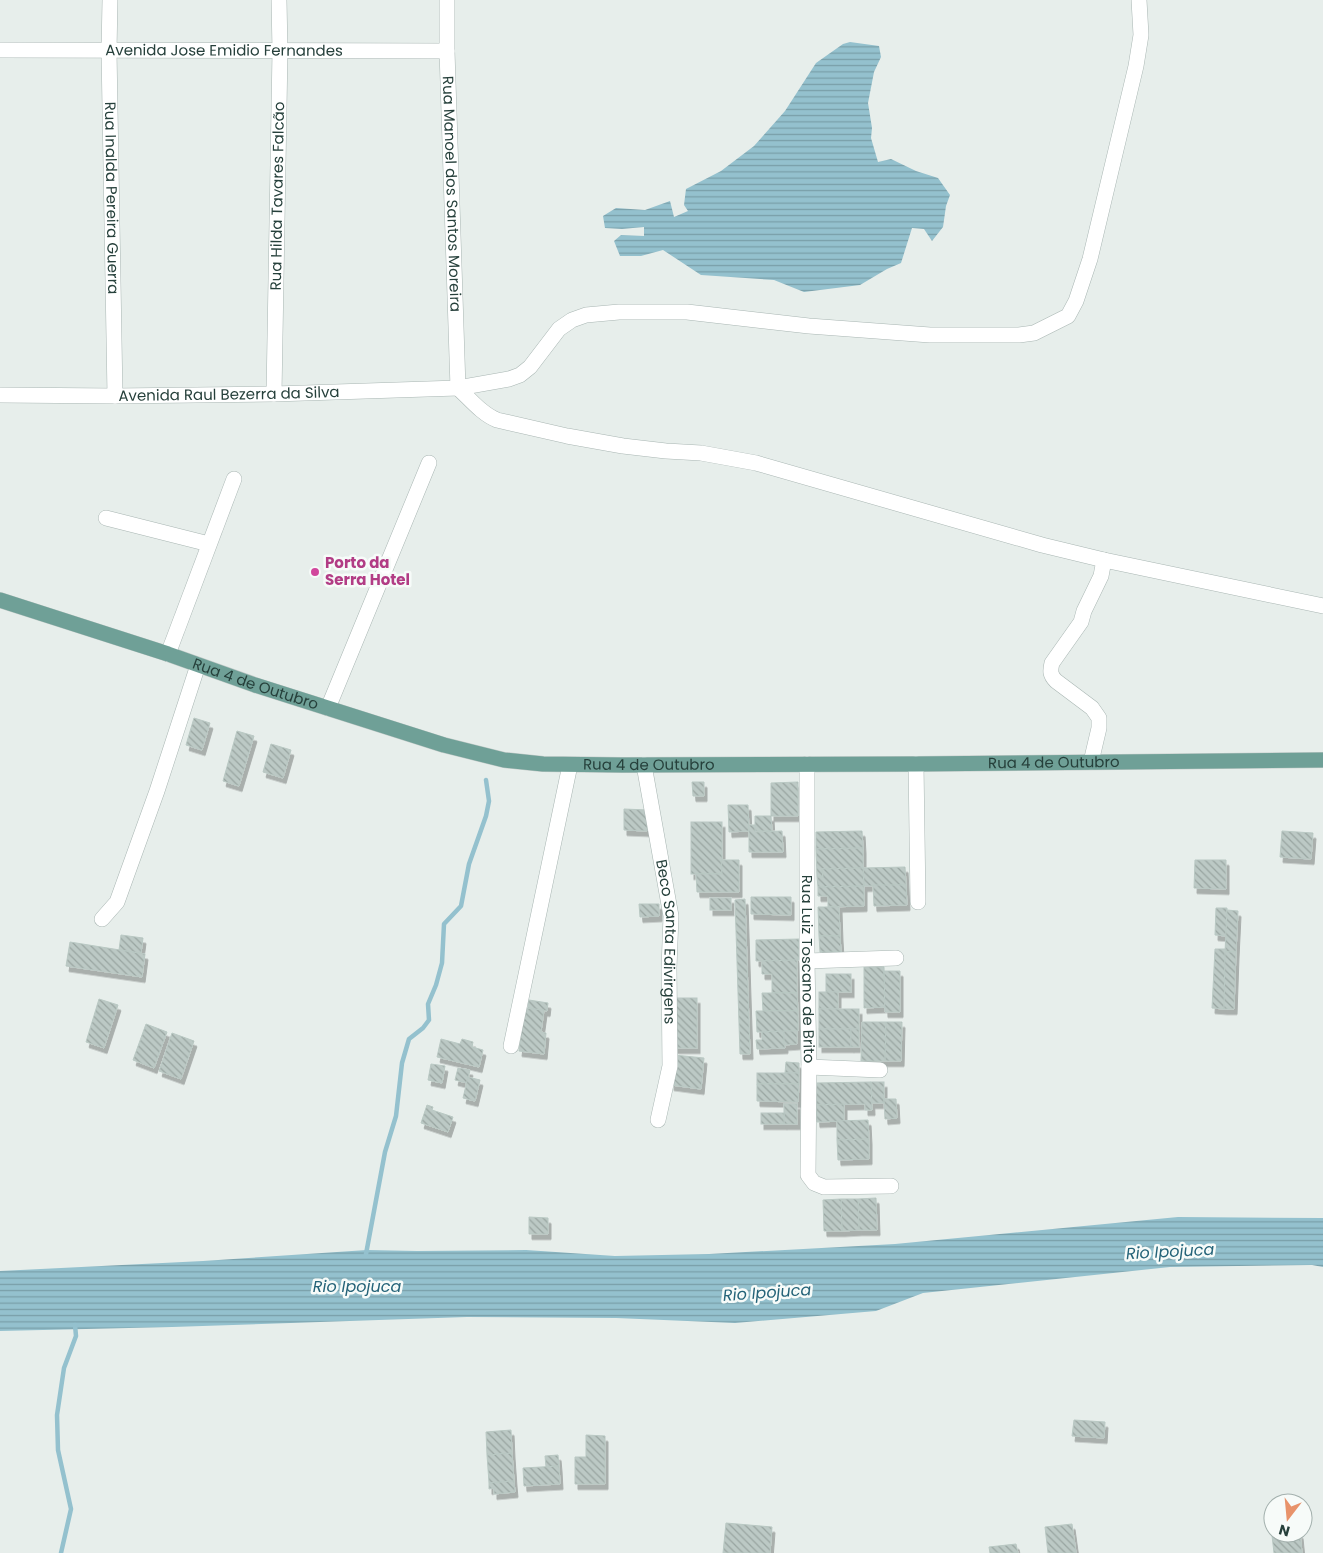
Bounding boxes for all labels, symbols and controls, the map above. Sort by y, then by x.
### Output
street label: Avenida Jose Emidio Fernandes [105,39,343,61]
street label: Rua Manoel dos Santos Moreira [438,76,467,312]
street label: Rua Inalda Pereira Guerra [100,101,124,294]
street label: Rua Hilda Tavares Falcão [265,101,289,291]
street label: Avenida Raul Bezerra da Silva [118,381,340,406]
place label: Porto da Serra Hotel [325,552,410,590]
marker: Porto da Serra Hotel [309,566,321,578]
street label: Rua 4 de Outubro [190,653,321,715]
street label: Rua 4 de Outubro [988,751,1120,773]
street label: Rua 4 de Outubro [583,754,715,775]
street label: Beco Santa Edivirgens [651,858,682,1025]
street label: Rua Luiz Toscano de Brito [797,875,820,1063]
water label: Rio Ipojuca [1125,1238,1215,1265]
water label: Rio Ipojuca [313,1275,401,1298]
water label: Rio Ipojuca [722,1278,812,1307]
north arrow [1263,1493,1313,1543]
text: N [1277,1519,1292,1542]

